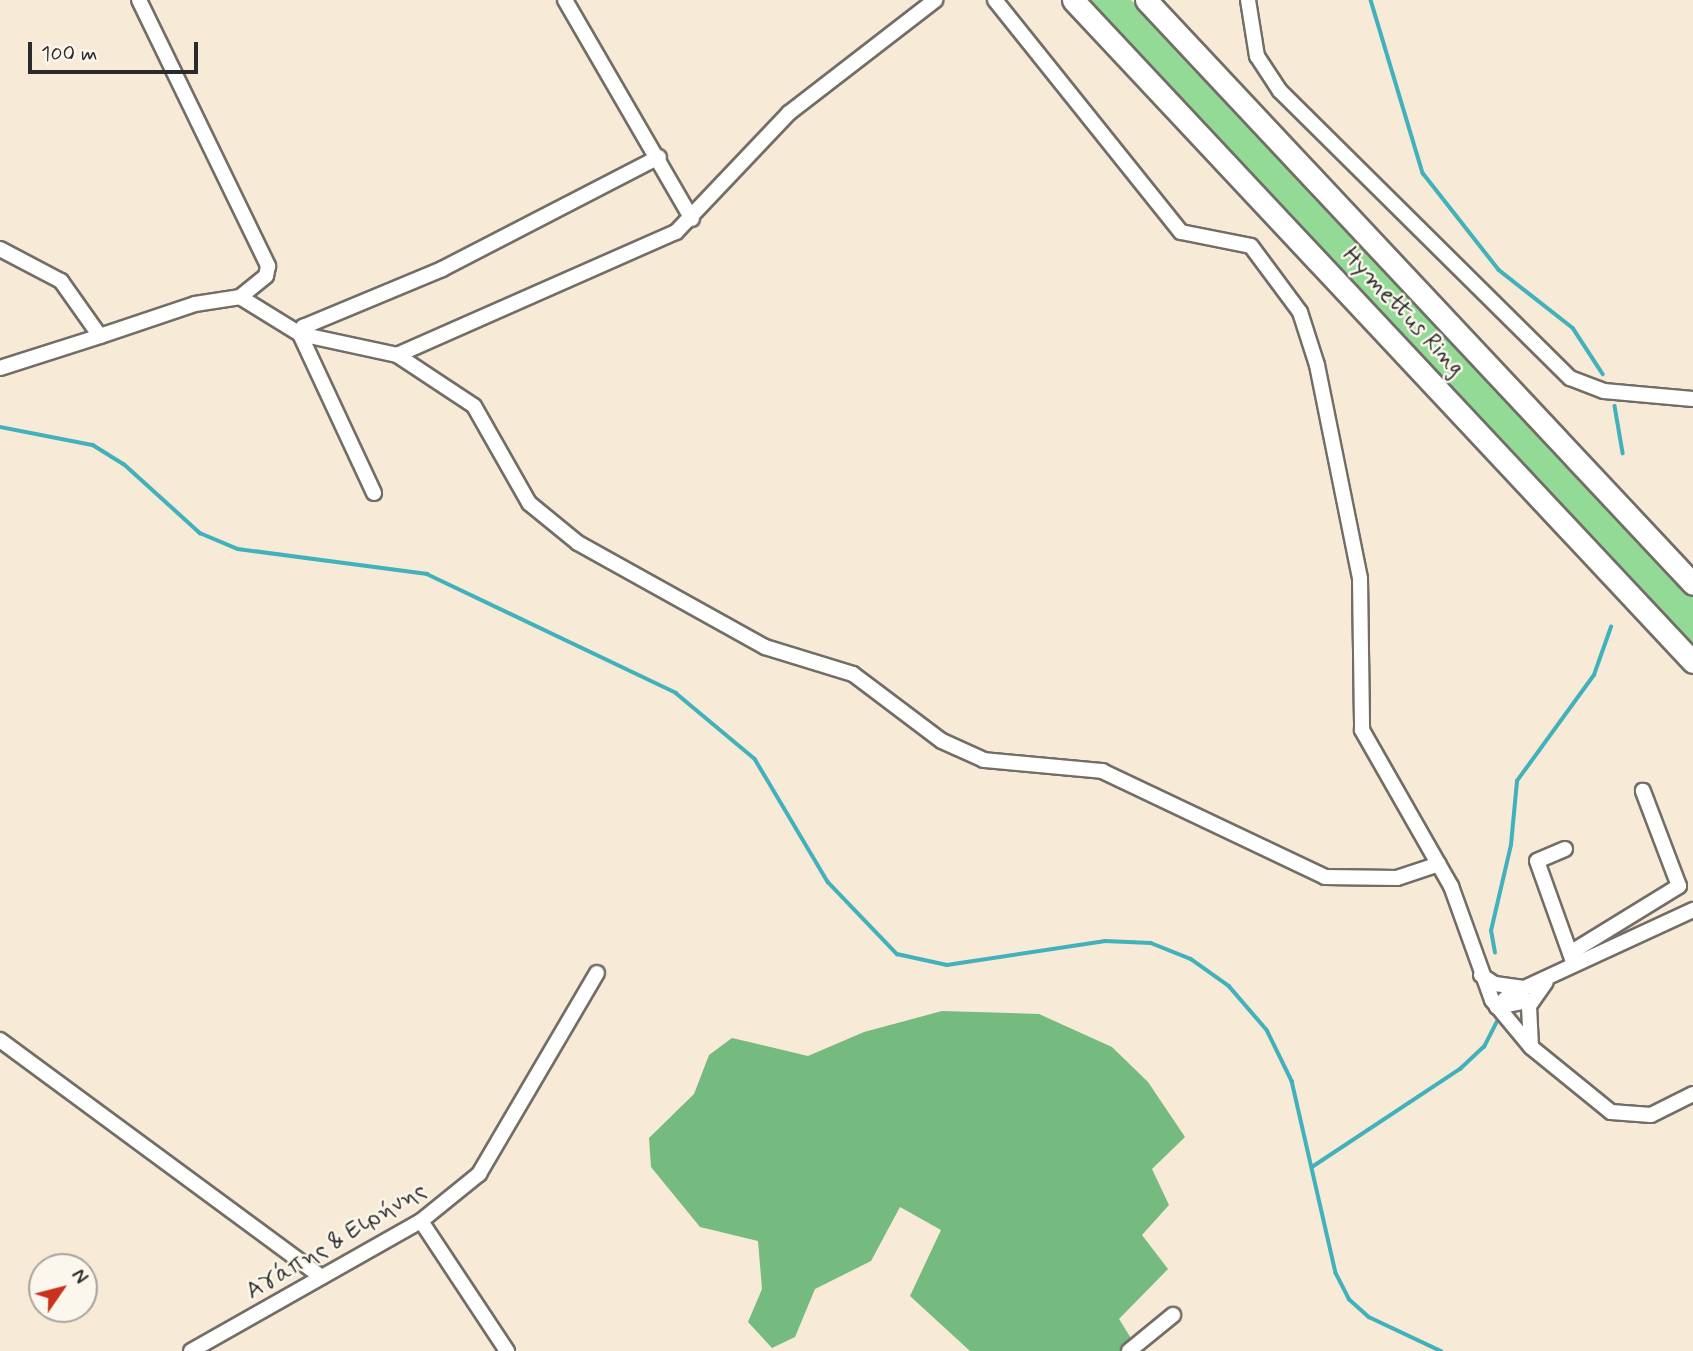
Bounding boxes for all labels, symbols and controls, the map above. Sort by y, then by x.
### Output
scale bar [32,28,201,72]
text: 100 m [41,40,97,68]
street label: Hymettus Ring [1337,243,1469,381]
street label: Αγάπης & Ειρήνης [241,1176,431,1306]
north arrow [28,1253,98,1323]
text: N [65,1264,93,1289]

